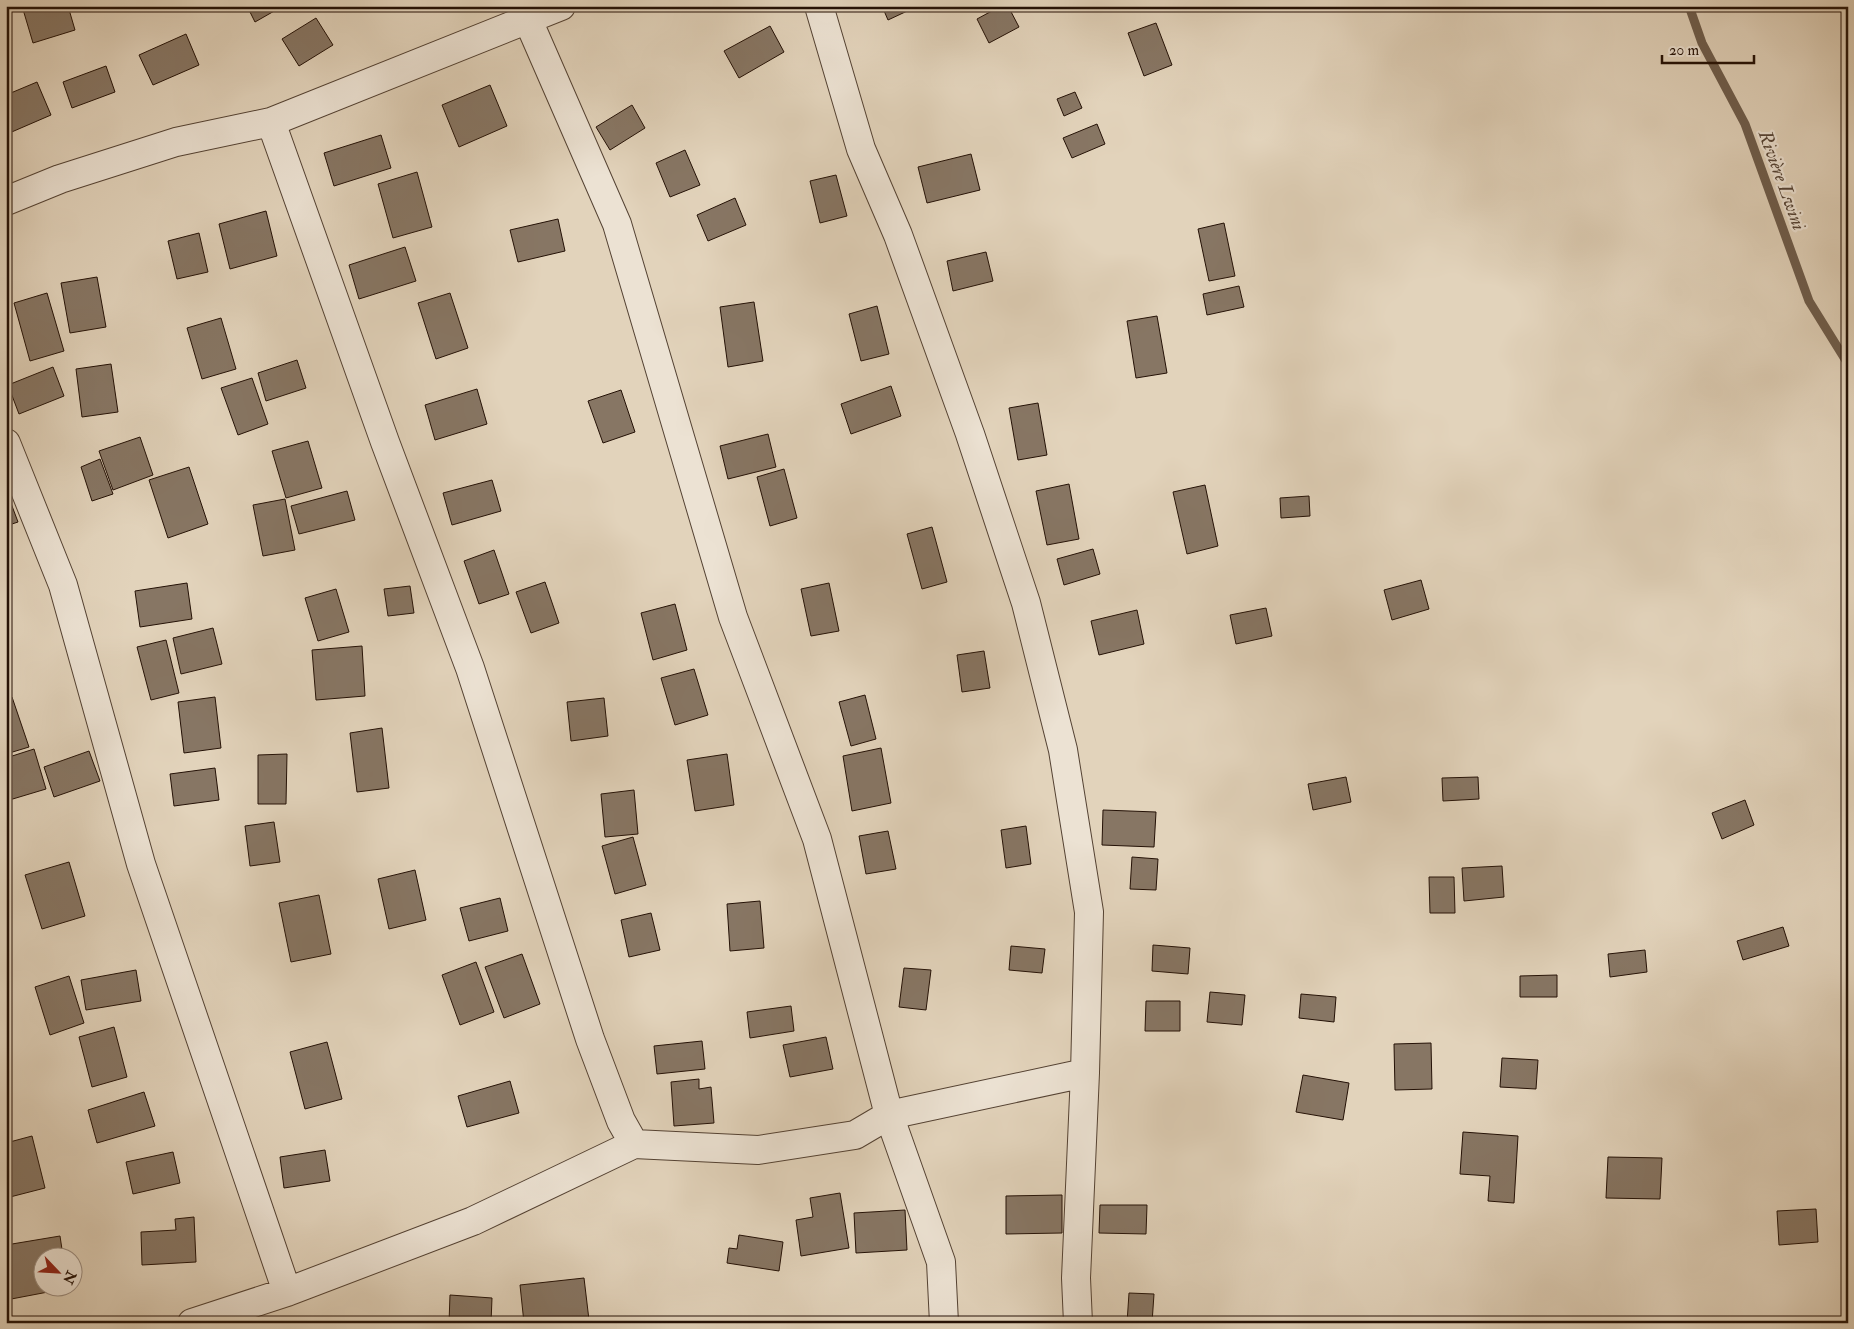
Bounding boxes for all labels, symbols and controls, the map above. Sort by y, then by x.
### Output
scale bar [1662,32,1754,64]
text: 20 m [1669,41,1699,60]
water label: Rivière Lwini [1753,126,1811,234]
north arrow [32,1246,82,1296]
text: N [59,1267,80,1287]

